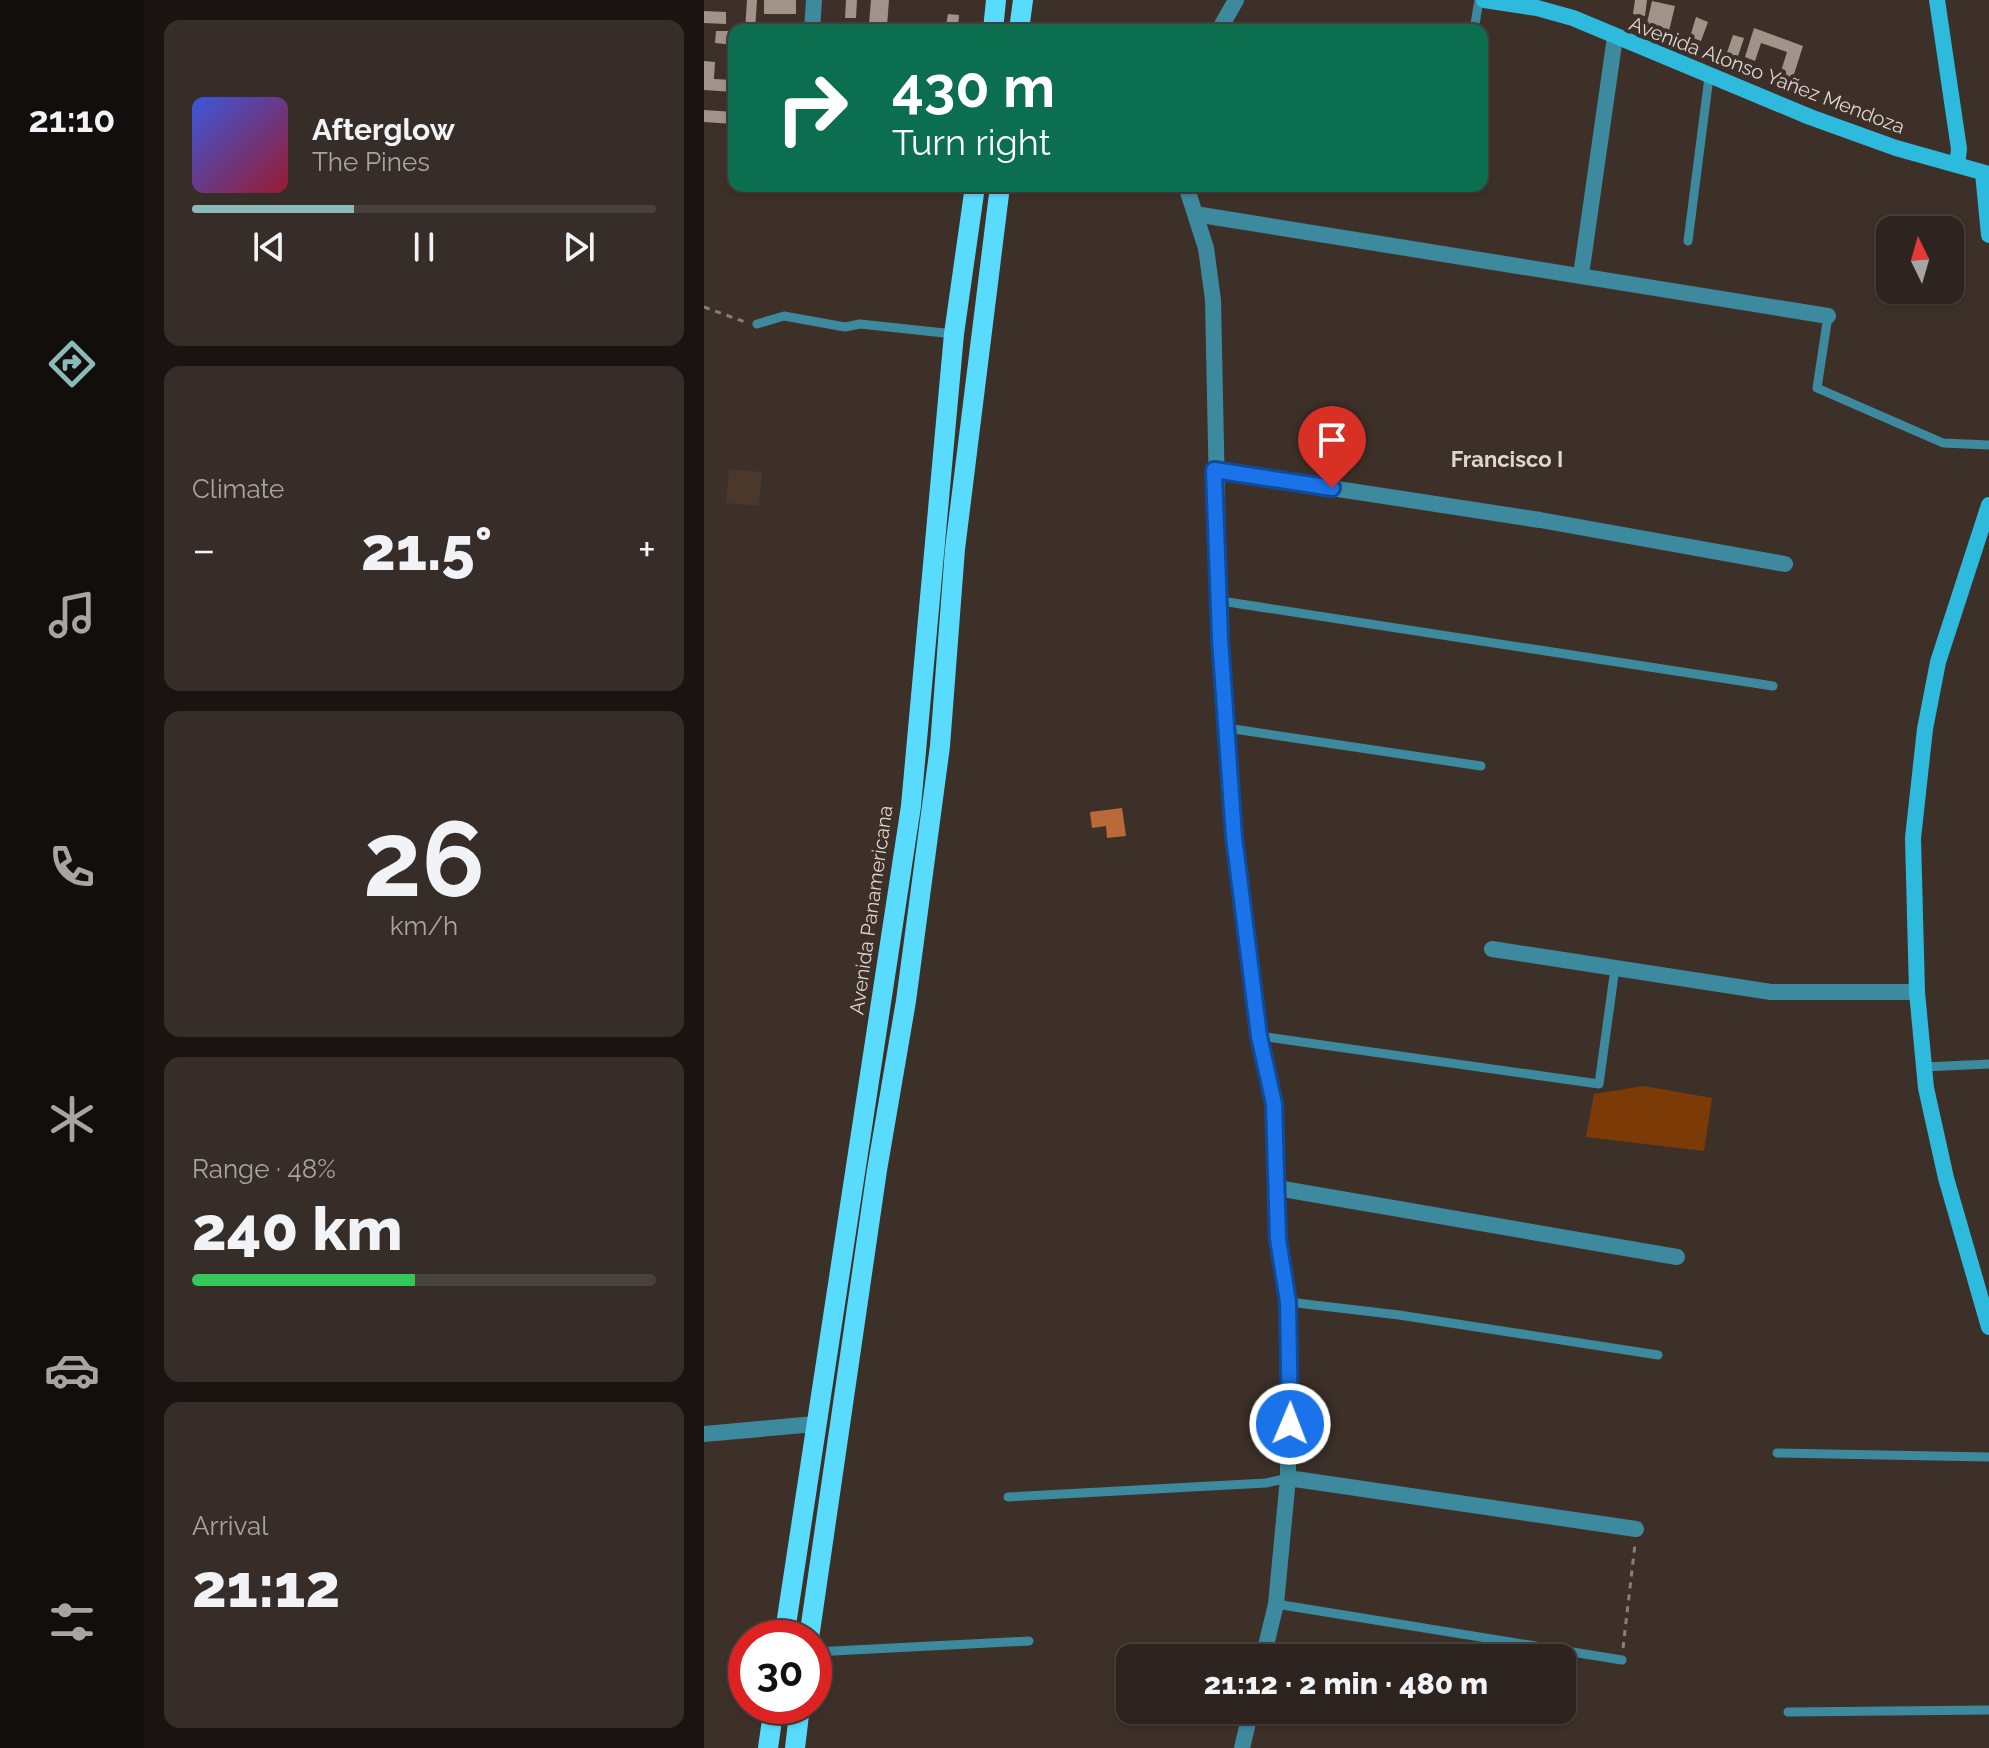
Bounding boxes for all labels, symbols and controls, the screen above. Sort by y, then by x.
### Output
street label: Avenida Alonso Yañez Mendoza [1626,11,1908,139]
text: 430 m [892,54,1055,120]
icon: right [760,56,864,160]
text: 21:10 [29,98,115,140]
text: Afterglow [312,112,455,147]
text: Turn right [892,121,1051,163]
text: The Pines [312,147,430,177]
north arrow [1876,216,1964,304]
map controls [1876,216,1964,304]
icon: previous [247,225,291,269]
icon: pause [402,225,446,269]
icon: next [557,225,601,269]
icon: directions [44,336,100,392]
pin [1298,406,1366,488]
icon: arrive [1310,418,1354,462]
district label: Francisco I [1451,446,1563,472]
text: Climate [192,474,284,504]
text: 21.5° [361,514,492,584]
text: − [192,524,216,575]
text: + [638,524,656,575]
icon: music [44,587,100,643]
text: 26 [363,798,485,920]
street label: Avenida Panamericana [844,804,898,1016]
icon: phone [44,839,100,895]
text: km/h [390,911,458,941]
icon: climate [44,1091,100,1147]
text: Range · 48% [192,1154,336,1184]
text: 240 km [192,1194,403,1264]
icon: car [44,1342,100,1398]
position arrow [1248,1382,1332,1466]
text: Arrival [192,1511,268,1541]
text: 21:12 [192,1551,340,1621]
icon: filters [44,1594,100,1650]
speed limit sign: 30 [728,1620,832,1724]
text: 21:12 · 2 min · 480 m [1204,1666,1488,1701]

